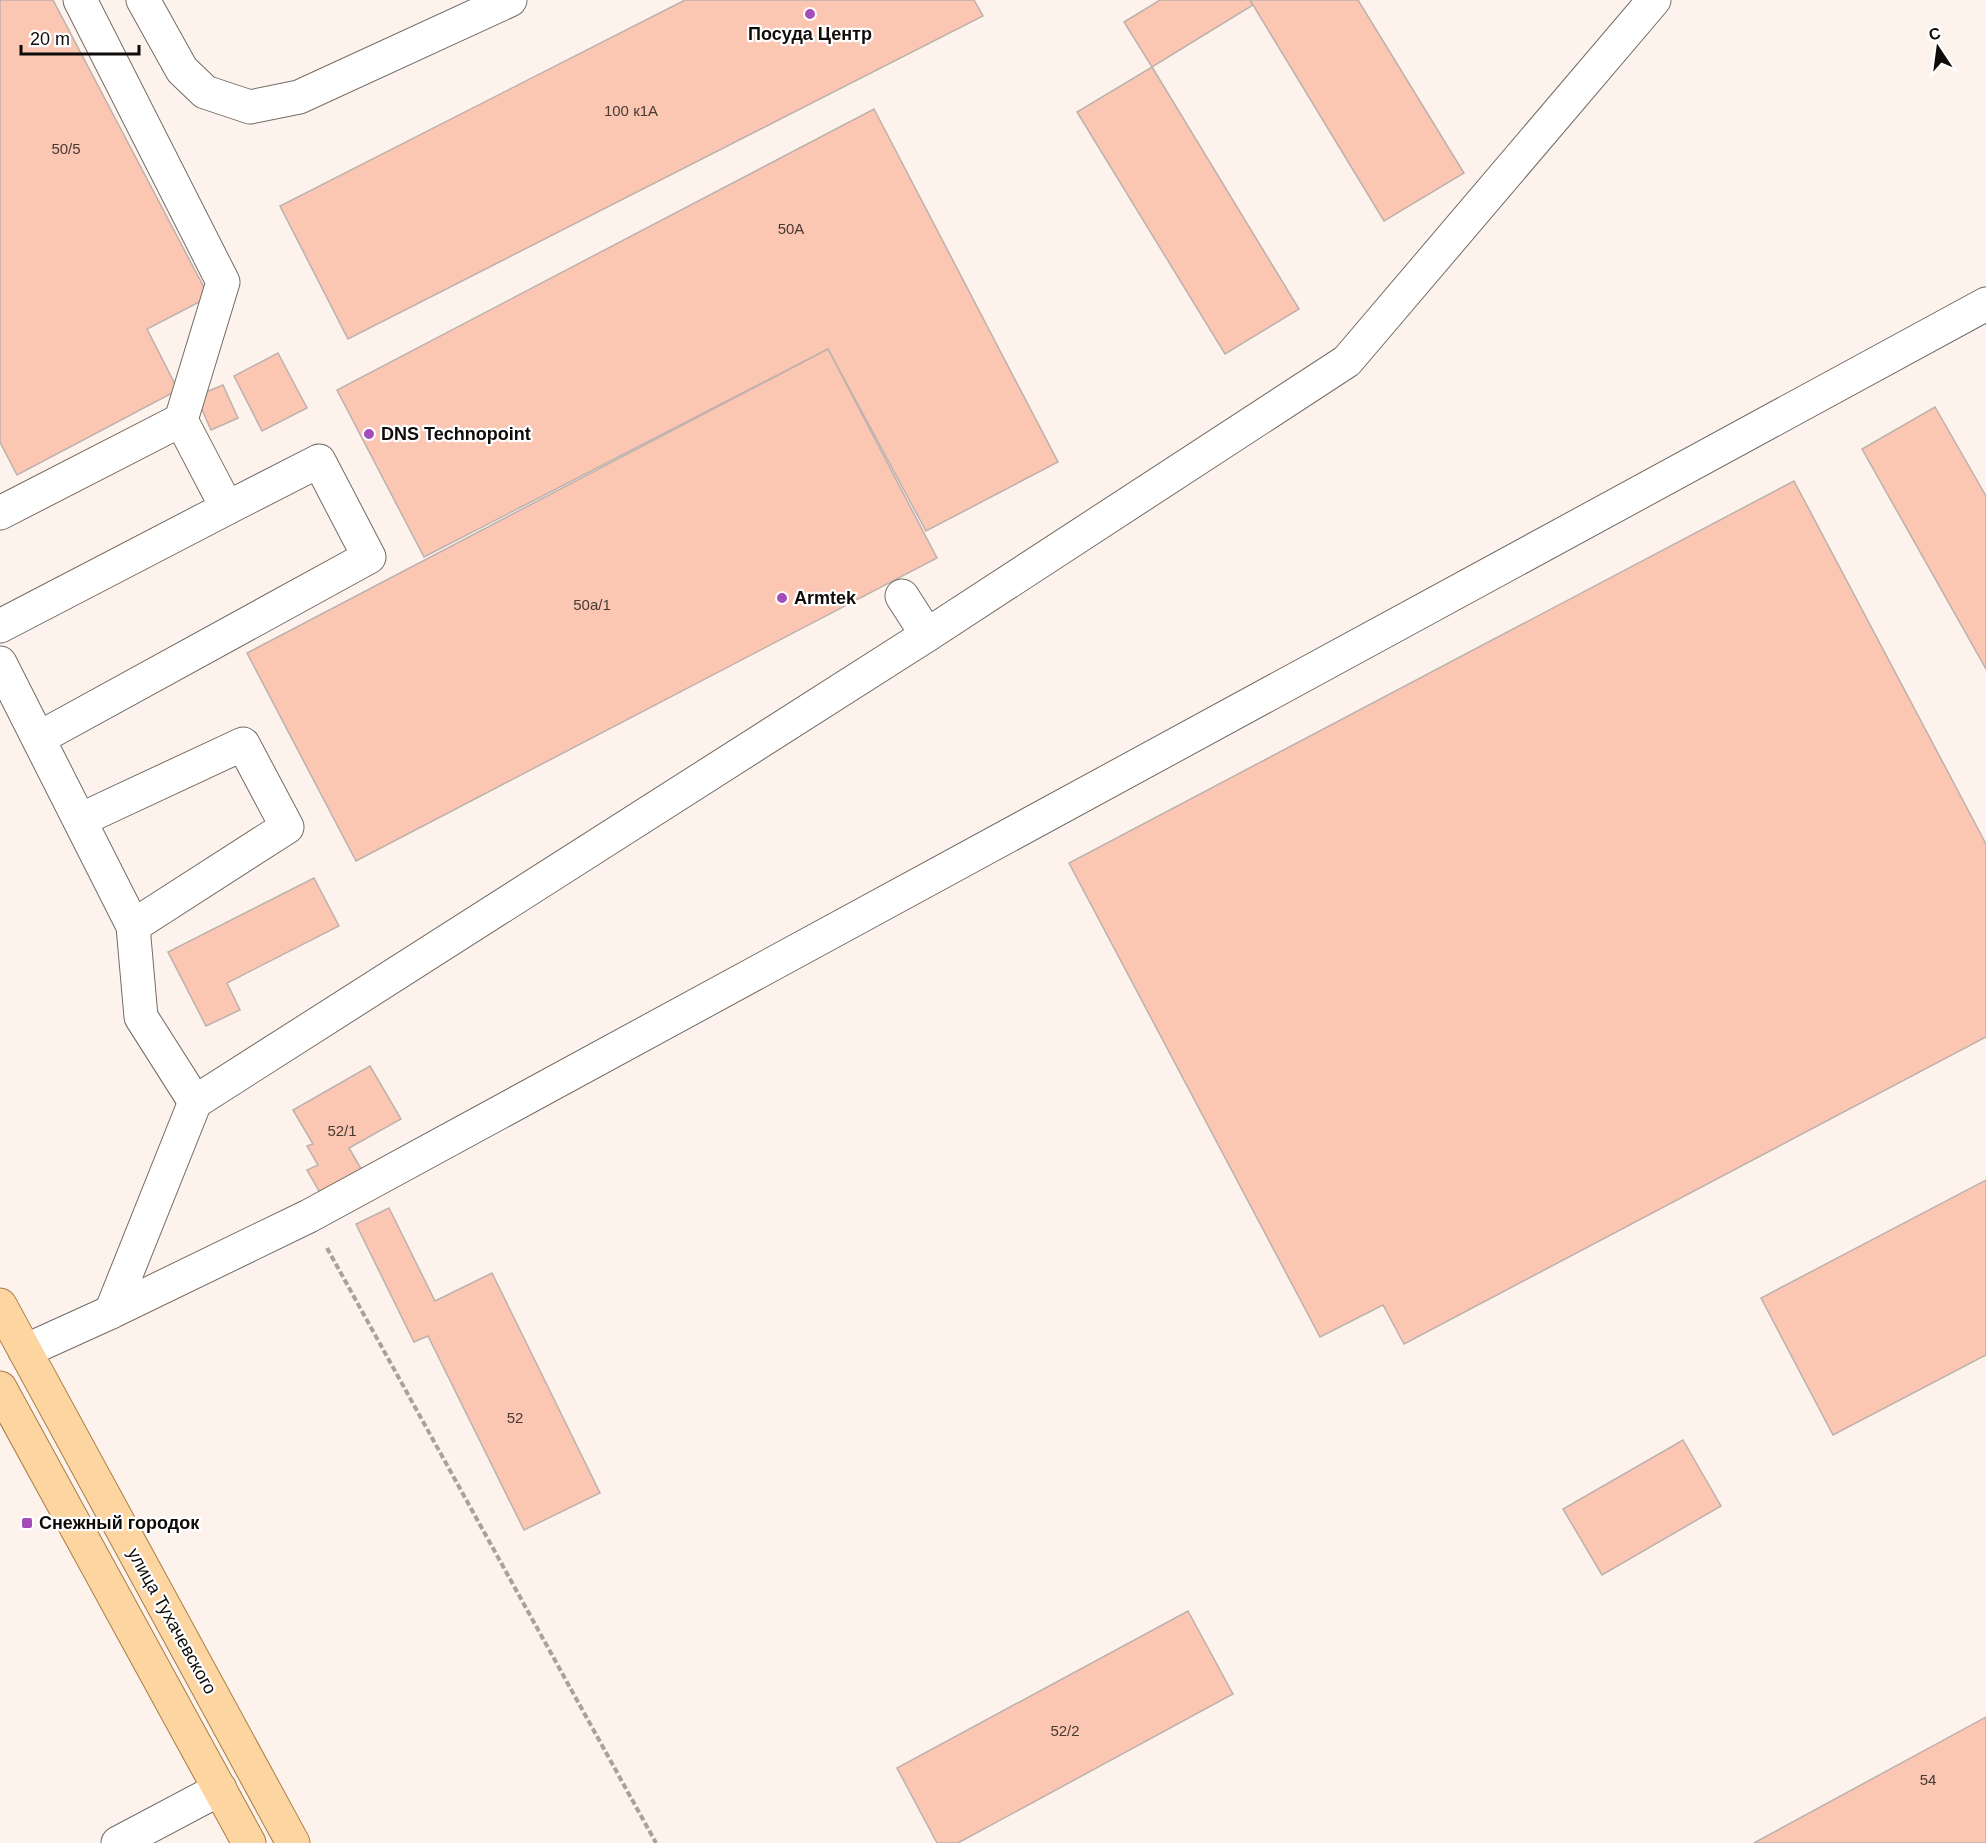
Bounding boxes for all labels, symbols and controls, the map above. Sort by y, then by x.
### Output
marker: Посуда Центр [803,7,817,21]
scale bar [21,18,140,56]
north arrow [1908,18,1968,78]
place label: Посуда Центр [748,24,872,44]
text: С [1927,24,1943,43]
text: 20 m [30,29,70,49]
house number: 100 к1А [604,102,658,119]
house number: 50/5 [51,140,81,157]
house number: 50А [778,220,804,237]
place label: DNS Technopoint [381,424,531,444]
marker: DNS Technopoint [362,427,376,441]
place label: Armtek [794,588,857,608]
marker: Armtek [775,591,789,605]
house number: 50а/1 [573,596,611,613]
house number: 52/1 [327,1122,357,1139]
house number: 52 [507,1409,523,1426]
place label: Снежный городок [39,1513,200,1533]
marker: Снежный городок [20,1516,34,1530]
street label: улица Тухачевского [124,1544,220,1698]
house number: 52/2 [1050,1722,1080,1739]
house number: 54 [1920,1771,1936,1788]

